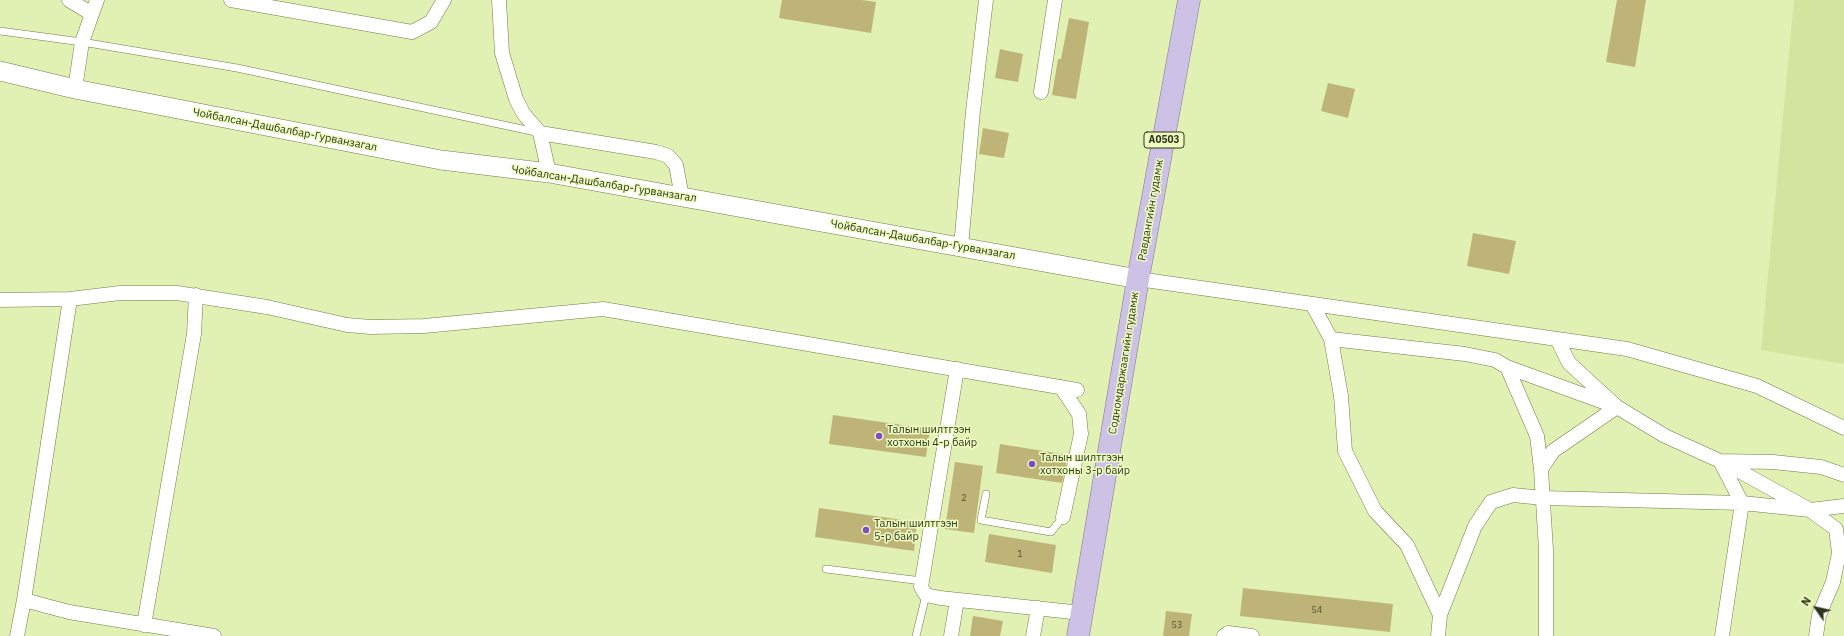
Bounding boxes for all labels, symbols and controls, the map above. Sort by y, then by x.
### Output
street label: Чойбалсан-Дашбалбар-Гурванзагал [192,106,378,154]
road number: A0503 [1144,132,1184,148]
street label: Равдангийн гудамж [1136,158,1166,262]
street label: Чойбалсан-Дашбалбар-Гурванзагал [510,163,698,205]
street label: Чойбалсан-Дашбалбар-Гурванзагал [830,217,1016,263]
street label: Содномдаржаагийн гудамж [1106,291,1142,435]
place label: Талын шилтгээн хотхоны 4-р байр [887,423,977,449]
marker: Талын шилтгээн хотхоны 4-р байр [874,431,884,441]
place label: Талын шилтгээн хотхоны 3-р байр [1040,451,1130,477]
marker: Талын шилтгээн хотхоны 3-р байр [1027,459,1037,469]
house number: 2 [961,493,967,503]
place label: Талын шилтгээн 5-р байр [874,517,958,543]
marker: Талын шилтгээн 5-р байр [861,525,871,535]
house number: 1 [1017,549,1023,559]
north arrow [1796,588,1836,628]
text: N [1798,594,1814,609]
house number: 54 [1312,605,1322,615]
house number: 53 [1172,620,1182,630]

